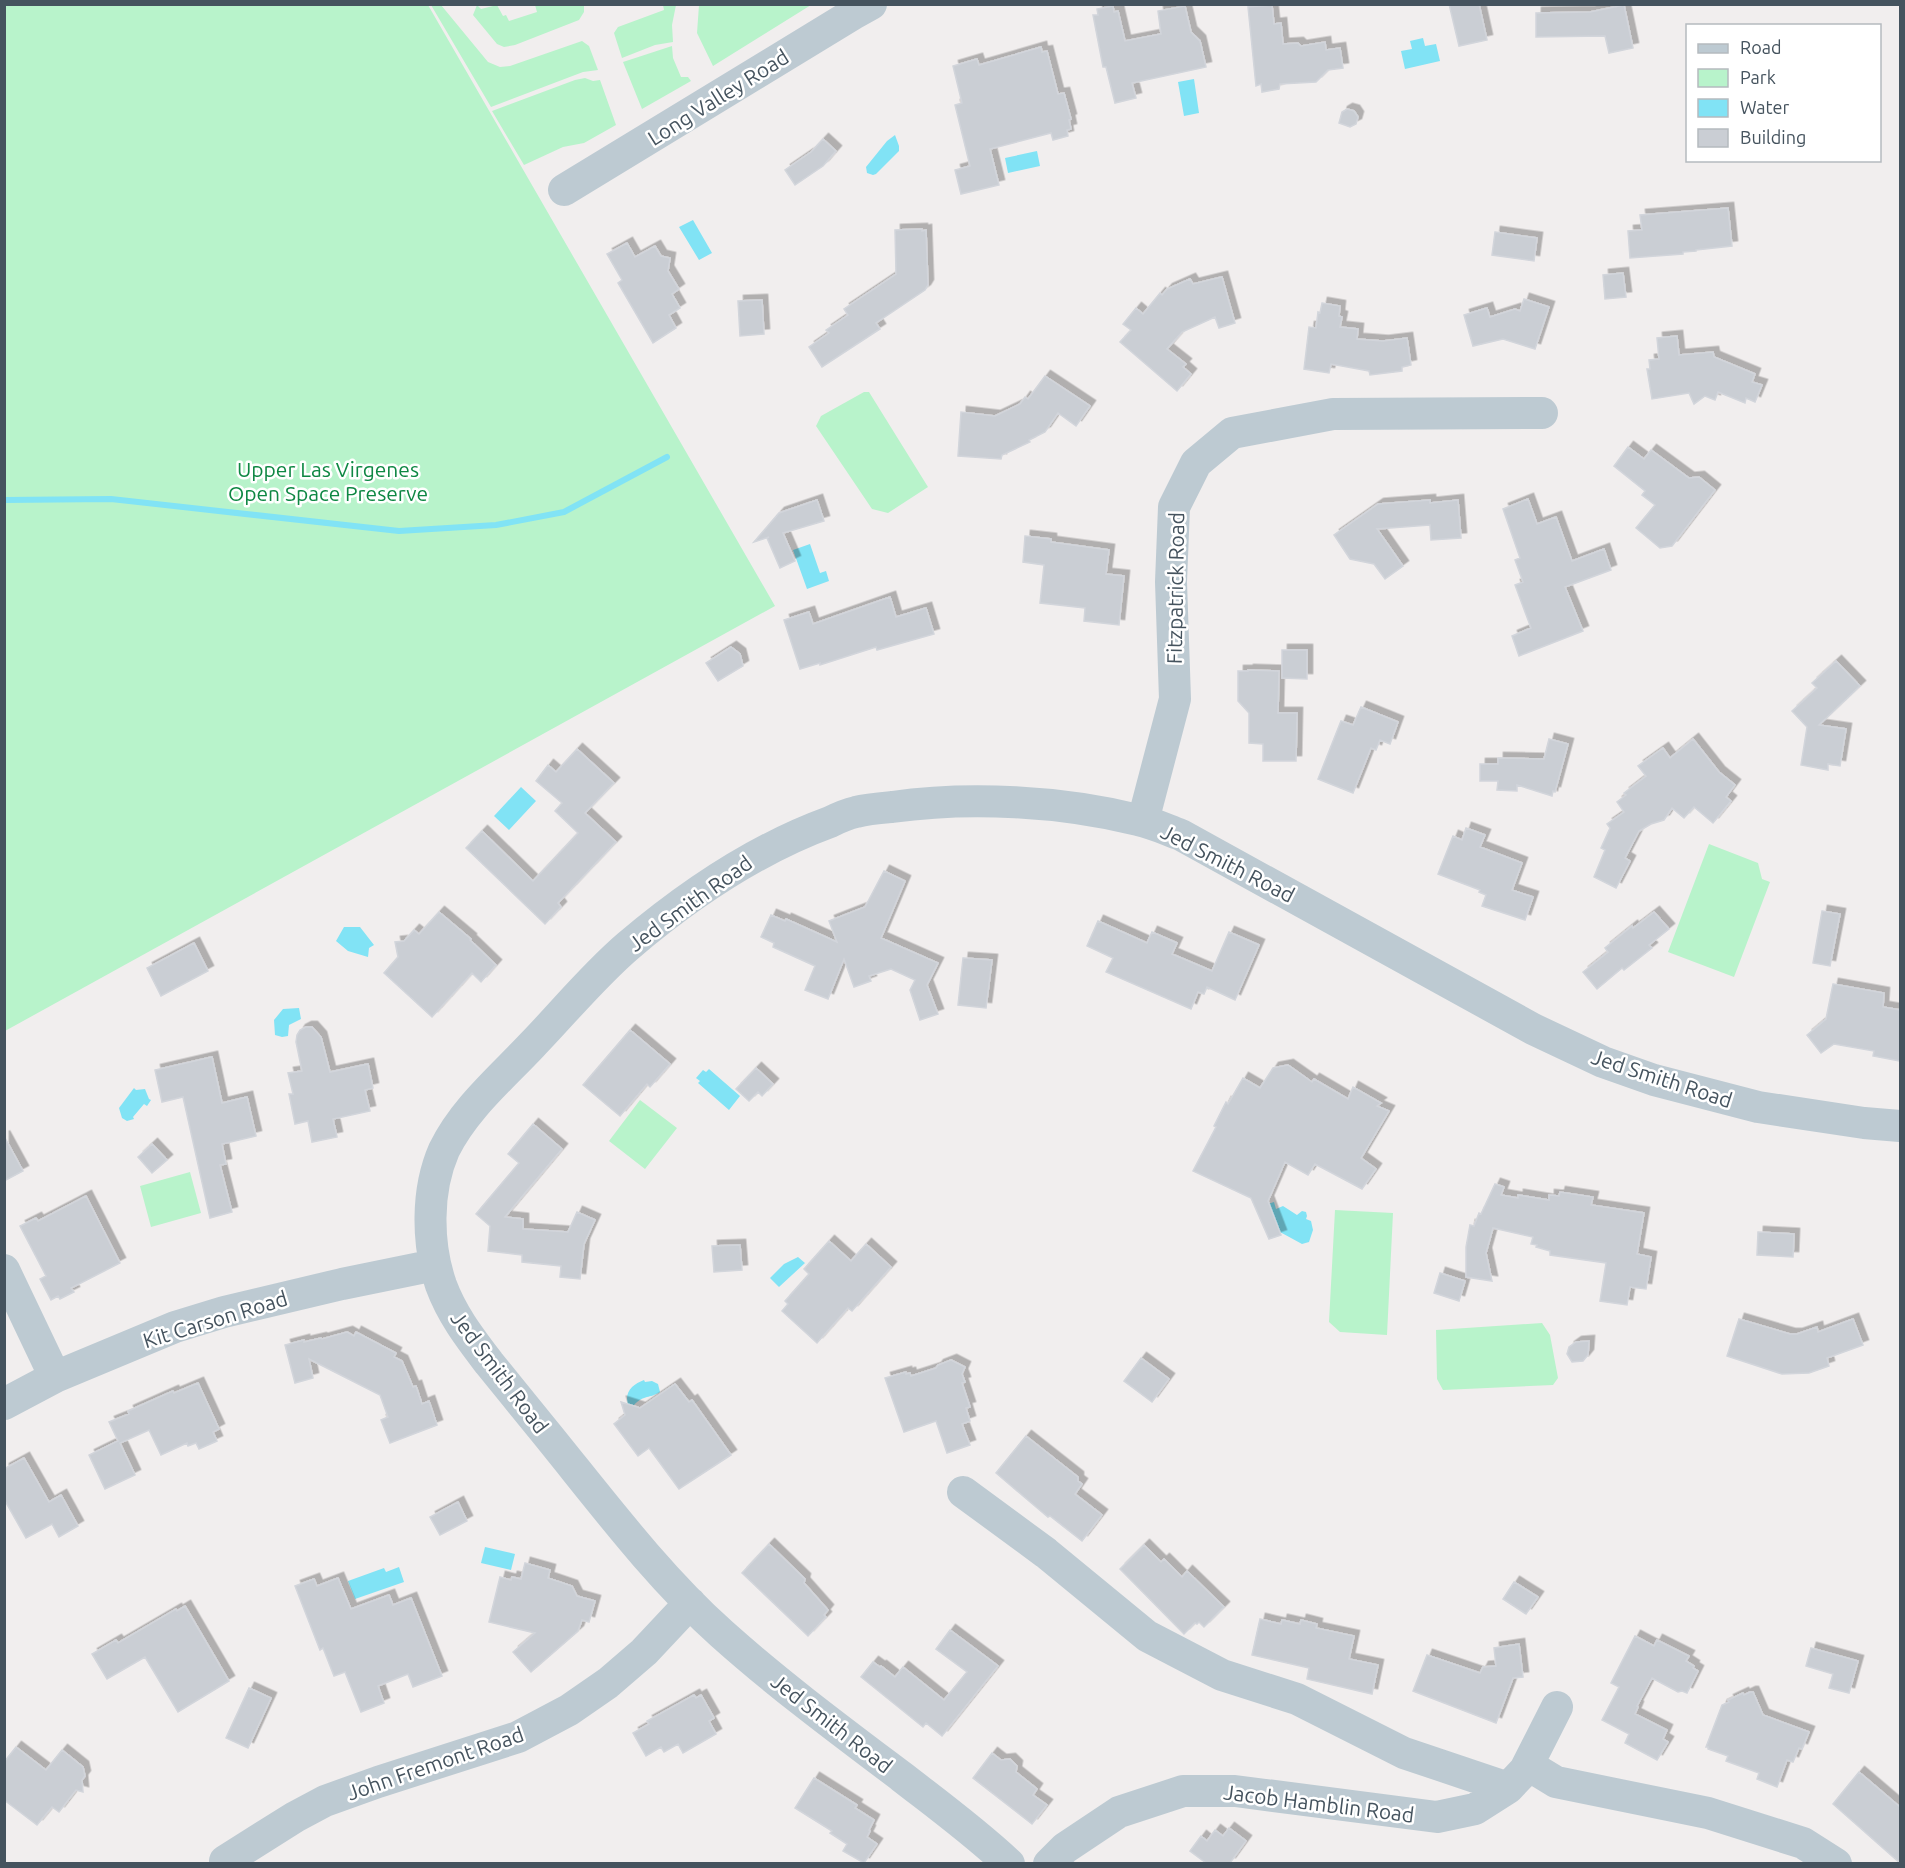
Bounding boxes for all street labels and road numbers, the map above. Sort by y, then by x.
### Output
street label: Long Valley Road [643,44,793,150]
street label: Fitzpatrick Road [1162,512,1188,664]
street label: Jed Smith Road [1157,819,1299,907]
street label: Jed Smith Road [624,850,756,956]
street label: Jed Smith Road [1589,1044,1735,1112]
street label: Kit Carson Road [140,1286,290,1352]
street label: Jed Smith Road [446,1306,554,1438]
street label: Jed Smith Road [767,1668,897,1778]
street label: John Fremont Road [343,1721,527,1805]
street label: Jacob Hamblin Road [1222,1779,1416,1827]

